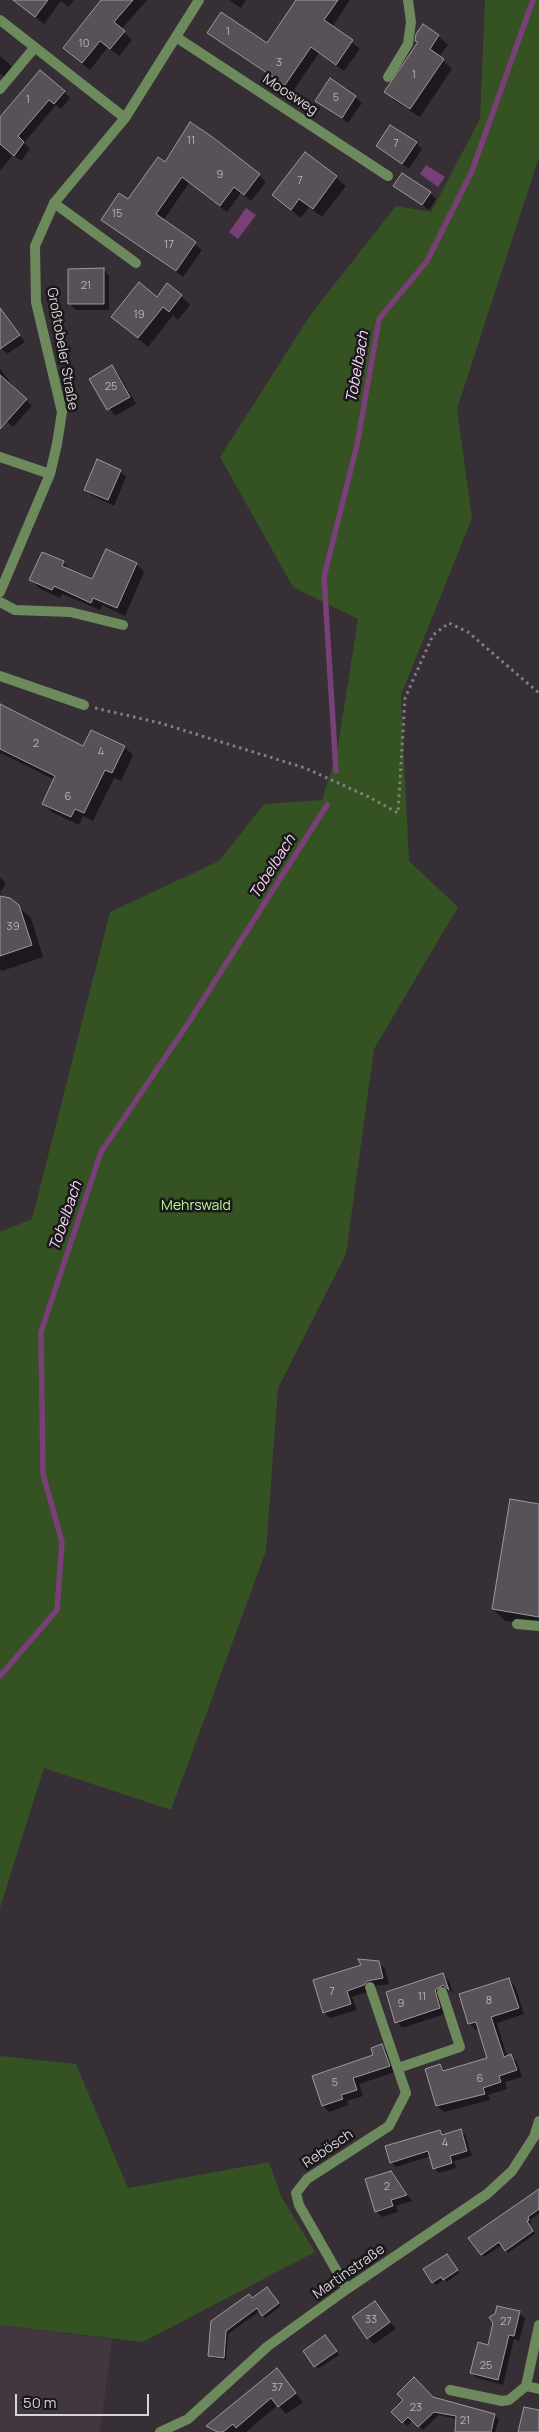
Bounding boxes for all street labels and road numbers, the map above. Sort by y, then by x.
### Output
street label: Moosweg [259,71,321,119]
street label: Großtobeler Straße [43,286,81,412]
street label: Rebösch [300,2126,356,2172]
street label: Martinstraße [310,2241,388,2303]

